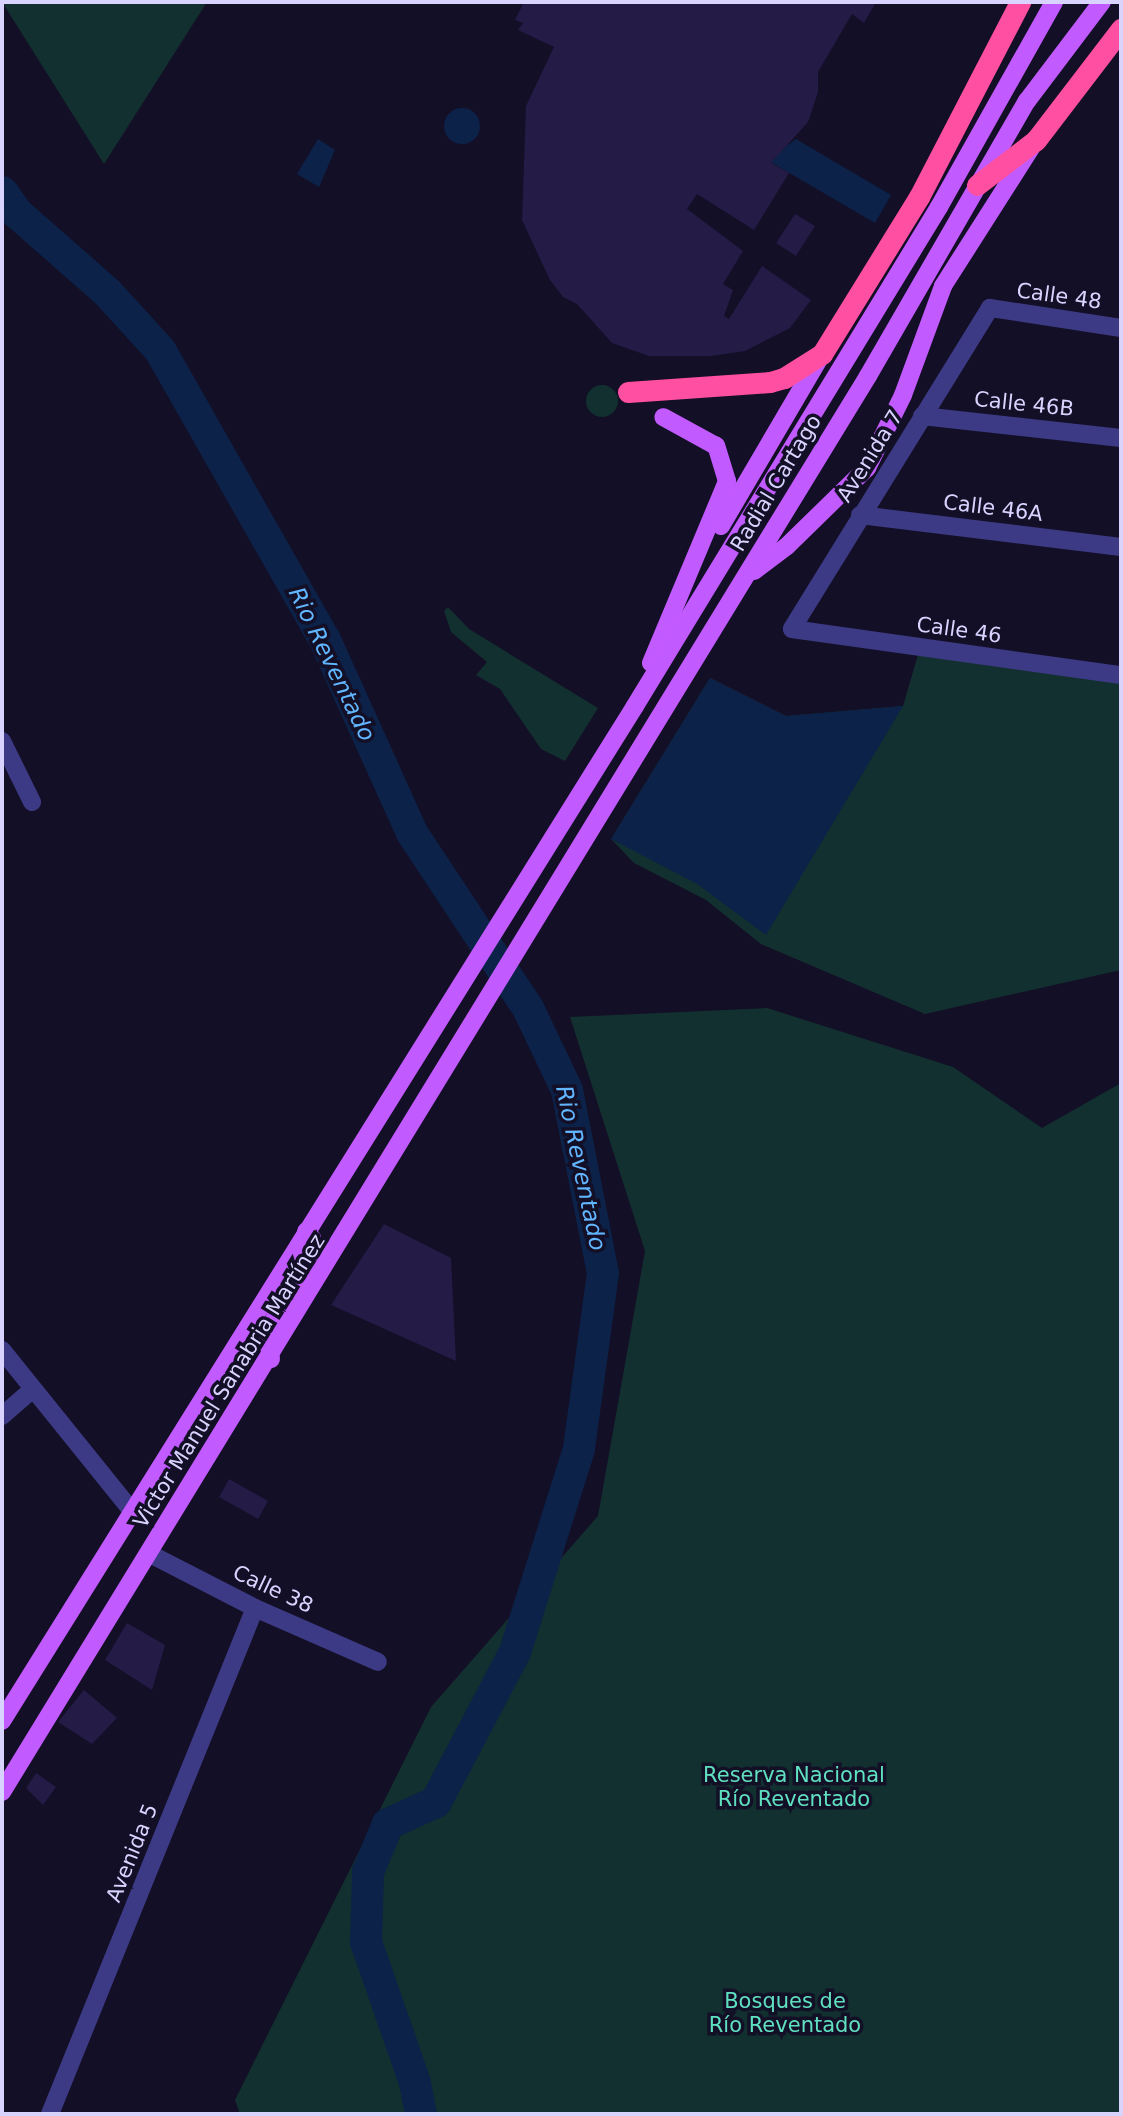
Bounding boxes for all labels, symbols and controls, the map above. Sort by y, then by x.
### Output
street label: Calle 48 [1015,278,1103,314]
street label: Calle 46B [973,386,1075,422]
street label: Avenida 7 [832,405,908,507]
street label: Radial Cartago [725,410,827,556]
street label: Calle 46A [942,489,1044,527]
water label: Rio Reventado [283,582,381,746]
street label: Calle 46 [915,612,1003,648]
water label: Rio Reventado [550,1083,612,1253]
street label: Victor Manuel Sanabria Martínez [128,1230,330,1532]
street label: Calle 38 [229,1560,317,1618]
park label: Reserva Nacional Río Reventado [703,1762,885,1812]
street label: Avenida 5 [101,1800,163,1906]
park label: Bosques de Río Reventado [709,1988,861,2038]

